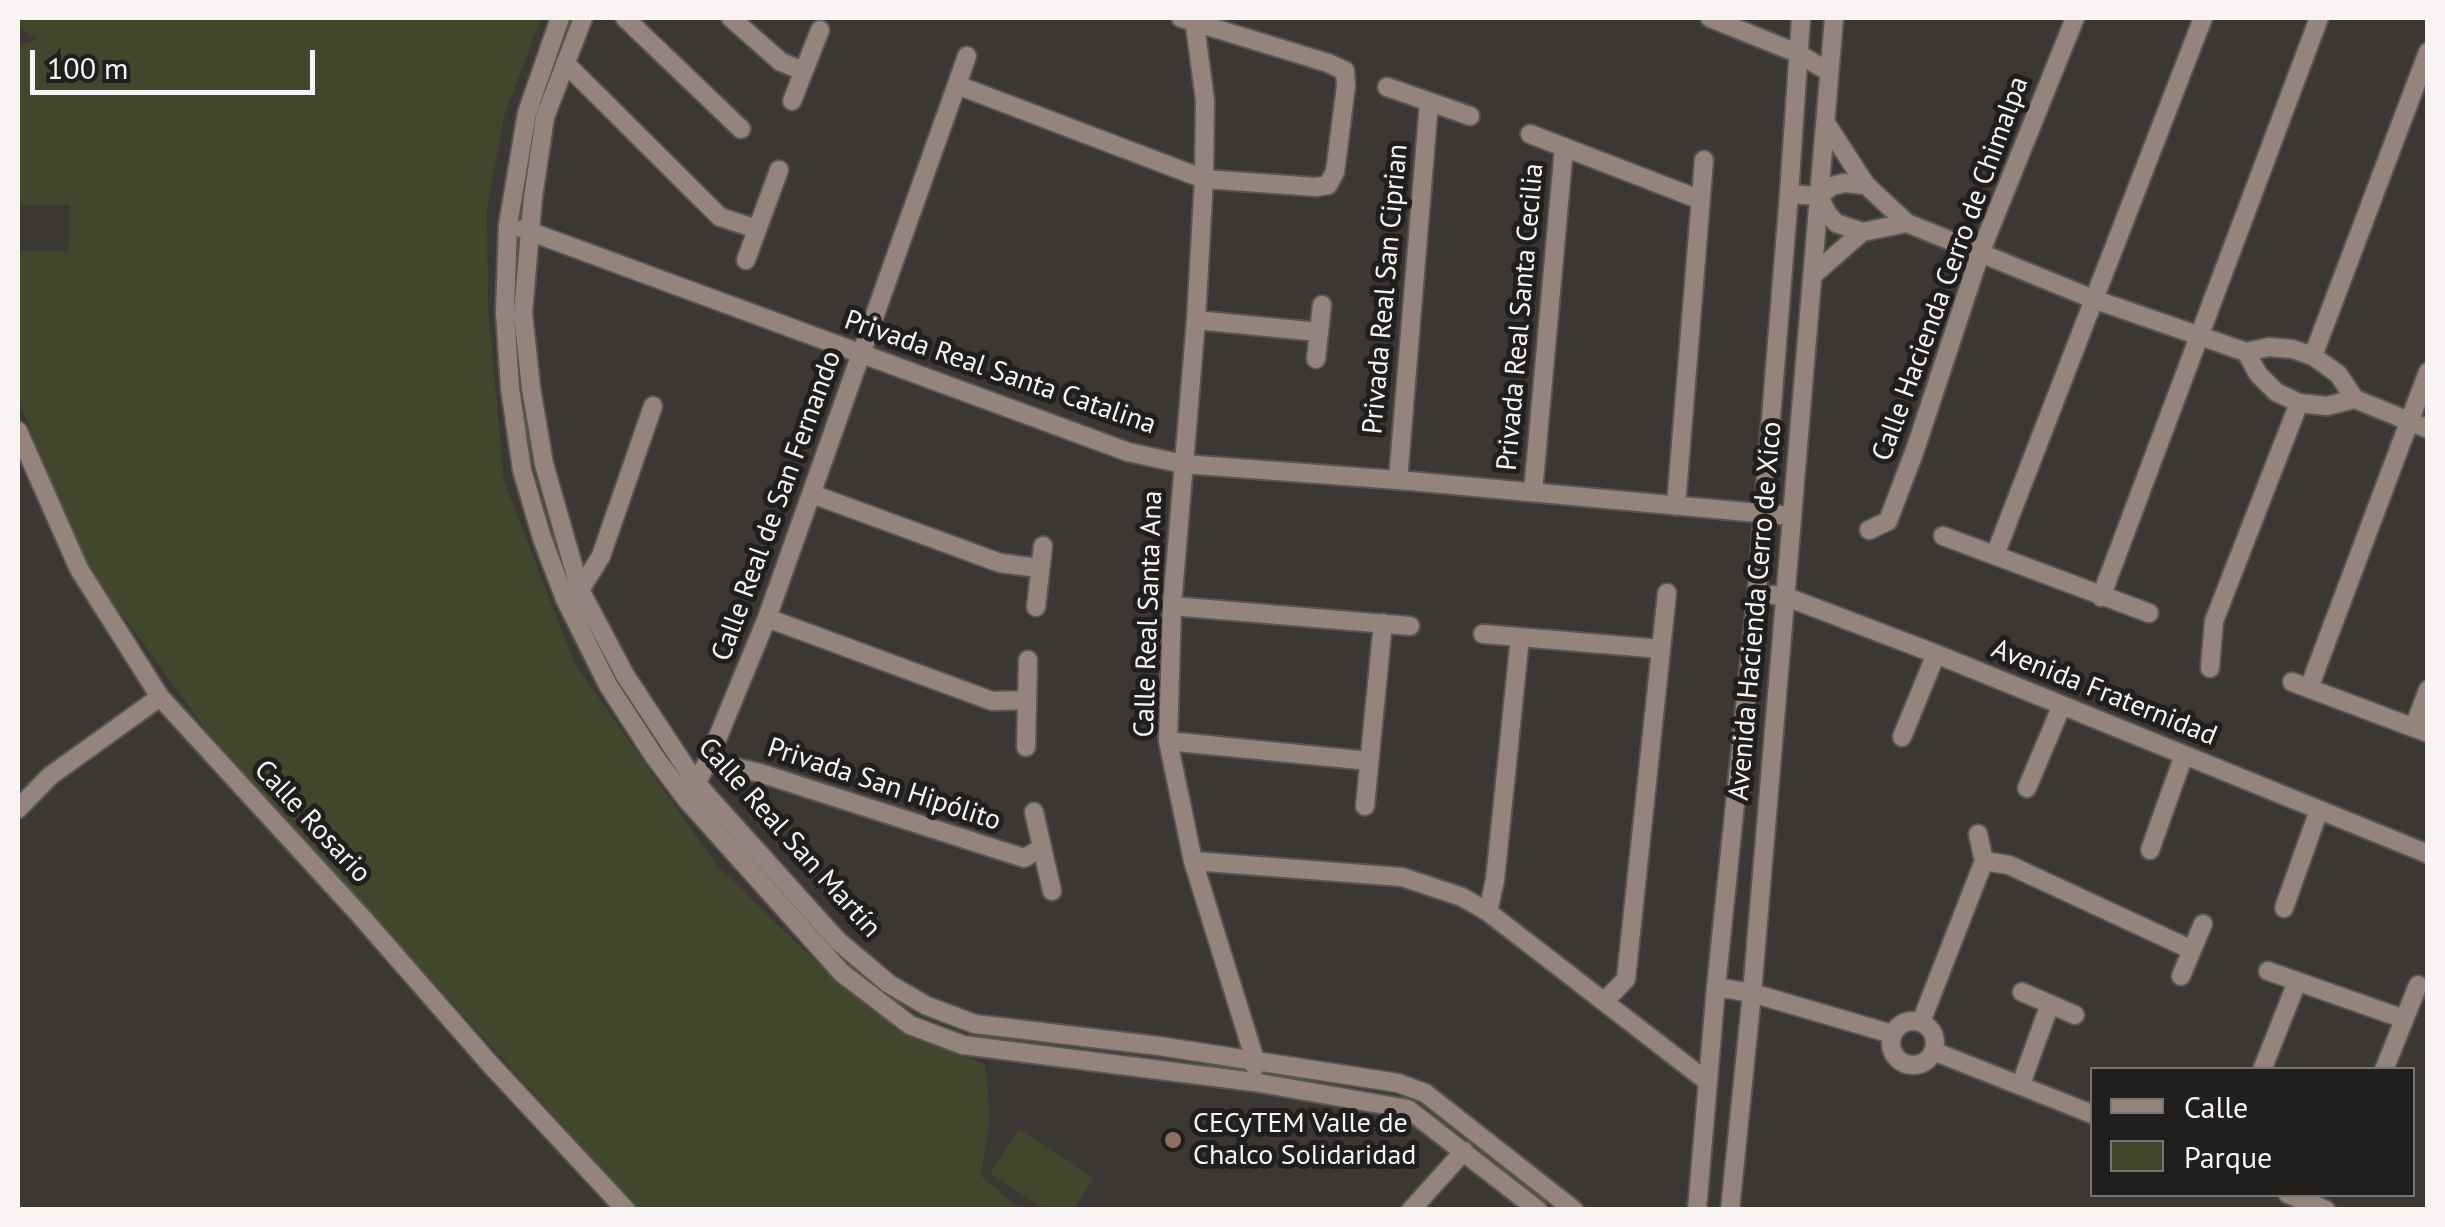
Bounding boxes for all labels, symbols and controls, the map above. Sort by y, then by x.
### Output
scale bar [35,30,320,92]
text: 100 m [47,48,128,87]
street label: Calle Hacienda Cerro de Chimalpa [1866,72,2036,466]
street label: Privada Real San Ciprian [1357,143,1415,435]
street label: Privada Real Santa Cecilia [1491,162,1551,472]
street label: Privada Real Santa Catalina [840,304,1160,442]
street label: Calle Real de San Fernando [705,346,849,666]
street label: Avenida Hacienda Cerro de Xico [1723,420,1789,802]
street label: Calle Real Santa Ana [1128,490,1170,738]
street label: Avenida Fraternidad [1987,633,2221,753]
street label: Calle Real San Martín [691,731,887,945]
street label: Privada San Hipólito [763,731,1005,839]
street label: Calle Rosario [247,754,377,890]
legend [2090,1067,2415,1197]
text: Calle [2184,1087,2248,1126]
place label: CECyTEM Valle de Chalco Solidaridad [1193,1107,1416,1173]
marker: CECyTEM Valle de Chalco Solidaridad [1162,1129,1184,1151]
text: Parque [2184,1137,2272,1176]

